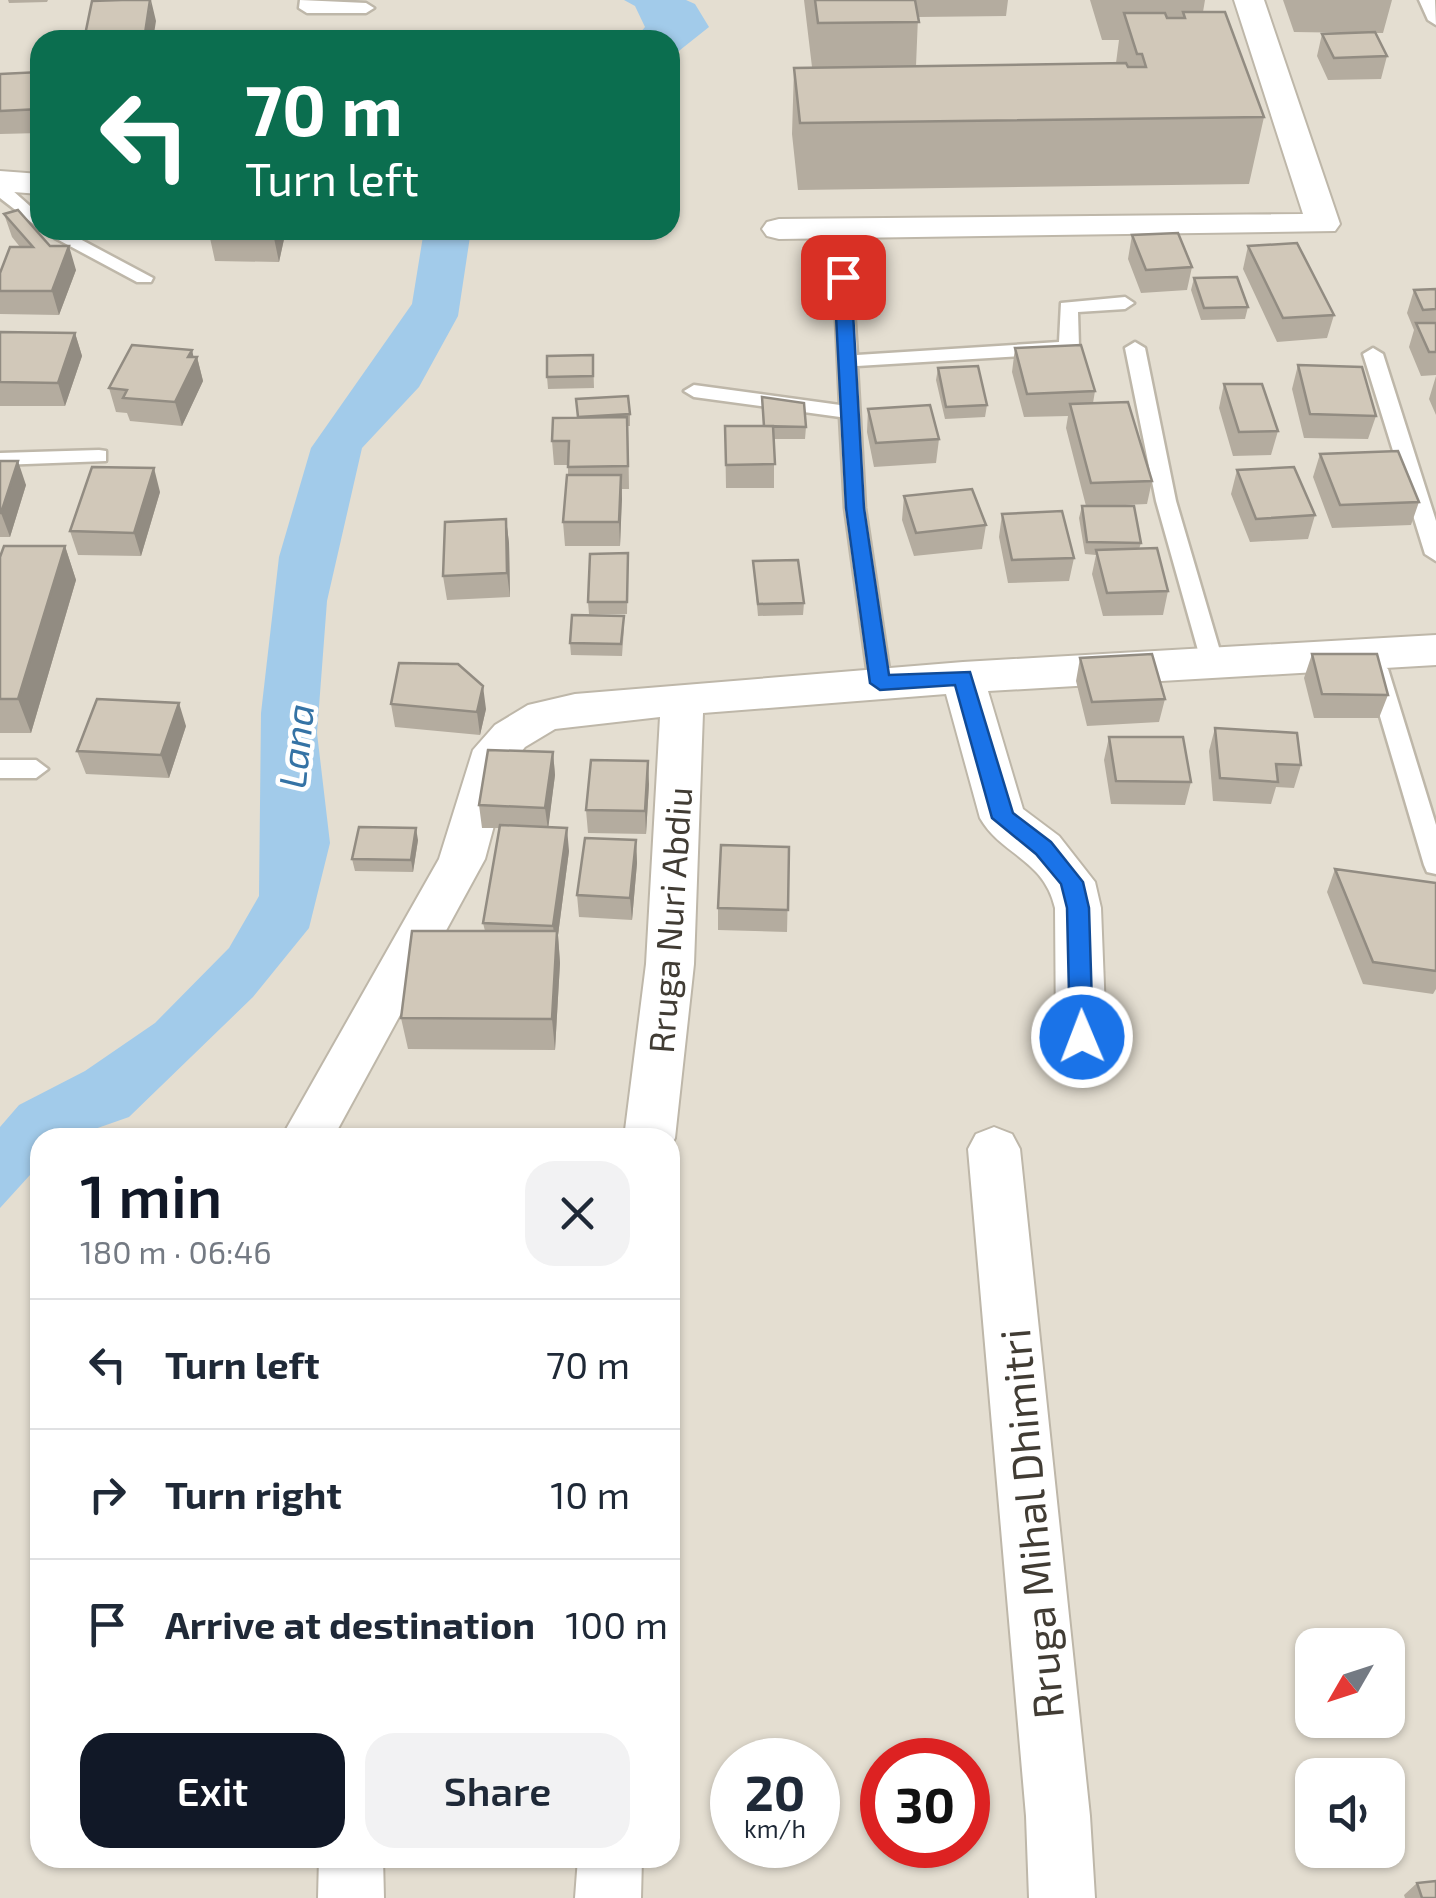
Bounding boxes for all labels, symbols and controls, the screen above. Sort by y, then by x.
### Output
text: 70 m [245,66,403,150]
icon: left [80,70,210,200]
text: Turn left [245,151,419,205]
pin [801,235,886,320]
icon: arrive [816,250,871,305]
water label: Lana [268,701,322,791]
street label: Rruga Nuri Abdiu [639,786,699,1054]
position arrow [1030,985,1134,1089]
text: 1 min [80,1158,222,1230]
button: close [525,1161,630,1266]
text: 180 m · 06:46 [80,1232,272,1270]
street label: Rruga Mihal Dhimitri [988,1327,1072,1721]
icon: left [80,1337,135,1392]
text: Turn left [165,1341,320,1387]
text: 70 m [546,1341,630,1387]
icon: right [80,1467,135,1522]
text: Turn right [165,1471,342,1517]
text: 10 m [550,1471,630,1517]
icon: arrive [80,1597,135,1652]
text: Arrive at destination [165,1601,535,1647]
text: 100 m [565,1601,668,1647]
north arrow [1295,1628,1405,1738]
map controls [1295,1628,1405,1868]
button: Exit [80,1733,345,1848]
button: Share [365,1733,630,1848]
speed limit sign: 30 [860,1738,990,1868]
button: sound [1295,1758,1405,1868]
text: 20 [745,1761,805,1821]
text: km/h [744,1813,806,1843]

